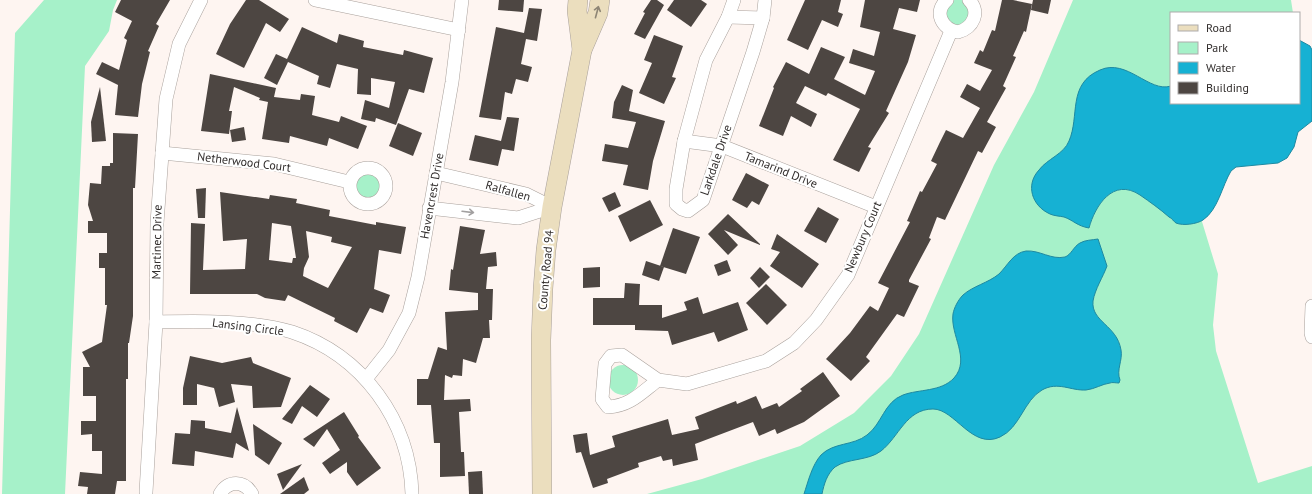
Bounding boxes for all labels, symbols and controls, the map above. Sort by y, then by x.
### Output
one-way arrow [594,6,602,19]
legend [1170,12,1300,104]
text: Road [1206,20,1231,35]
text: Park [1206,40,1228,55]
text: Water [1206,60,1236,75]
text: Building [1206,80,1249,95]
street label: Larkdale Drive [696,122,735,197]
street label: Netherwood Court [196,148,292,175]
street label: Tamarind Drive [742,148,820,191]
street label: Havencrest Drive [417,152,446,240]
street label: Ralfallen [484,177,532,204]
street label: Newbury Court [841,199,884,275]
street label: Martinec Drive [148,204,165,280]
one-way arrow [461,208,474,216]
street label: County Road 94 [535,229,556,310]
street label: Lansing Circle [211,315,285,338]

